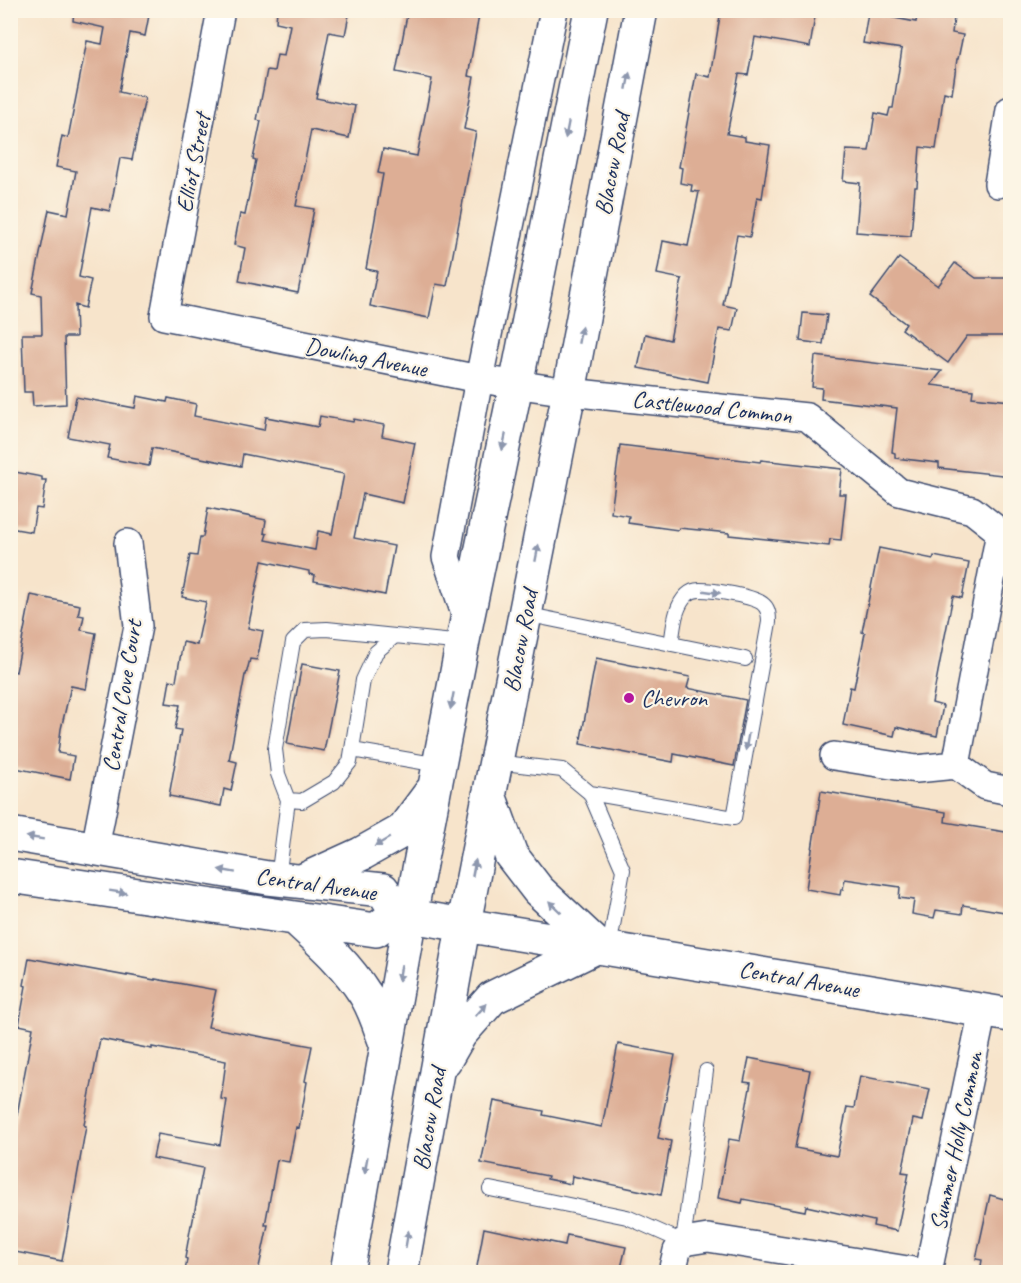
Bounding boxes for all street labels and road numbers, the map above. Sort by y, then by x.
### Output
street label: Blacow Road [587,107,637,218]
street label: Elliot Street [169,108,218,215]
street label: Dowling Avenue [302,330,432,384]
street label: Castlewood Common [631,384,793,430]
street label: Blacow Road [495,584,545,695]
street label: Central Cove Court [95,616,149,774]
street label: Central Avenue [254,861,380,908]
street label: Central Avenue [737,954,863,1005]
street label: Summer Holly Common [922,1048,990,1233]
street label: Blacow Road [405,1062,453,1173]

